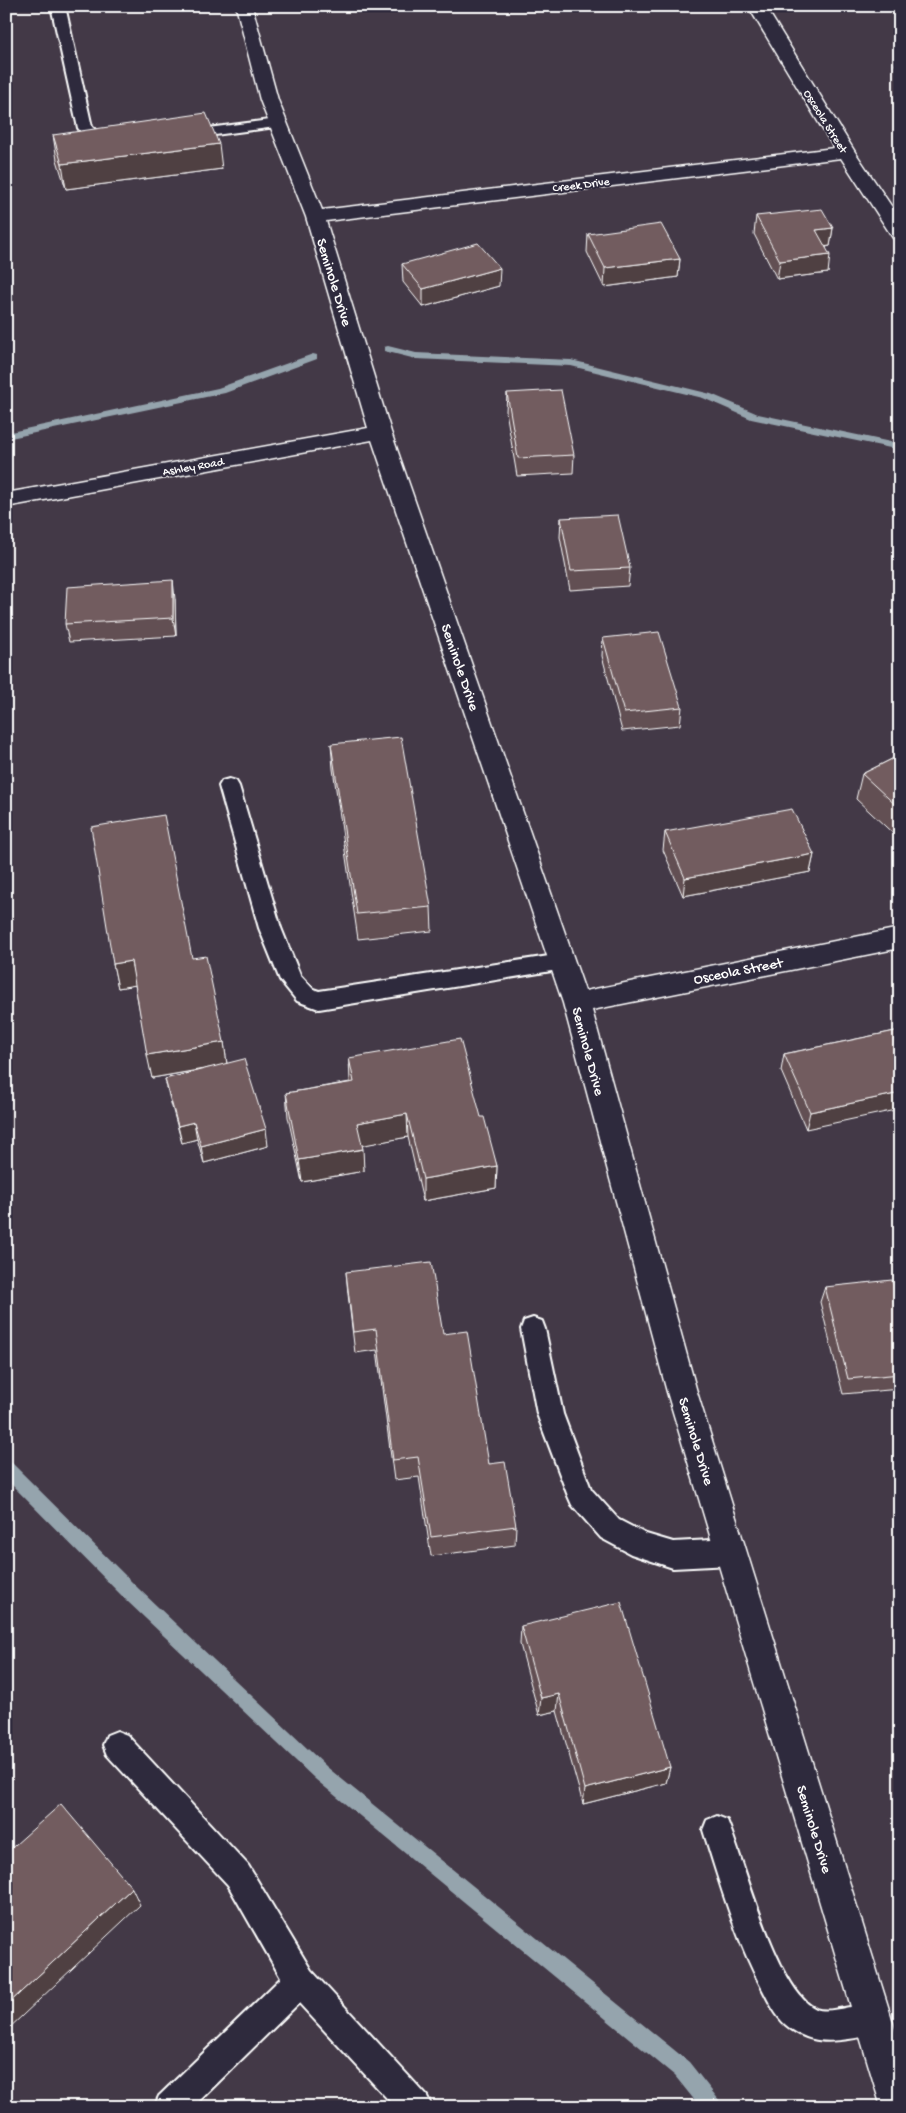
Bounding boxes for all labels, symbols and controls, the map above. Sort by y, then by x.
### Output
street label: Osceola Street [799,88,850,157]
street label: Creek Drive [552,175,611,196]
street label: Seminole Drive [311,237,355,329]
street label: Ashley Road [162,456,226,480]
street label: Seminole Drive [436,622,482,714]
street label: Osceola Street [692,954,786,989]
street label: Seminole Drive [567,1005,608,1098]
street label: Seminole Drive [673,1396,717,1488]
street label: Seminole Drive [791,1784,835,1876]

